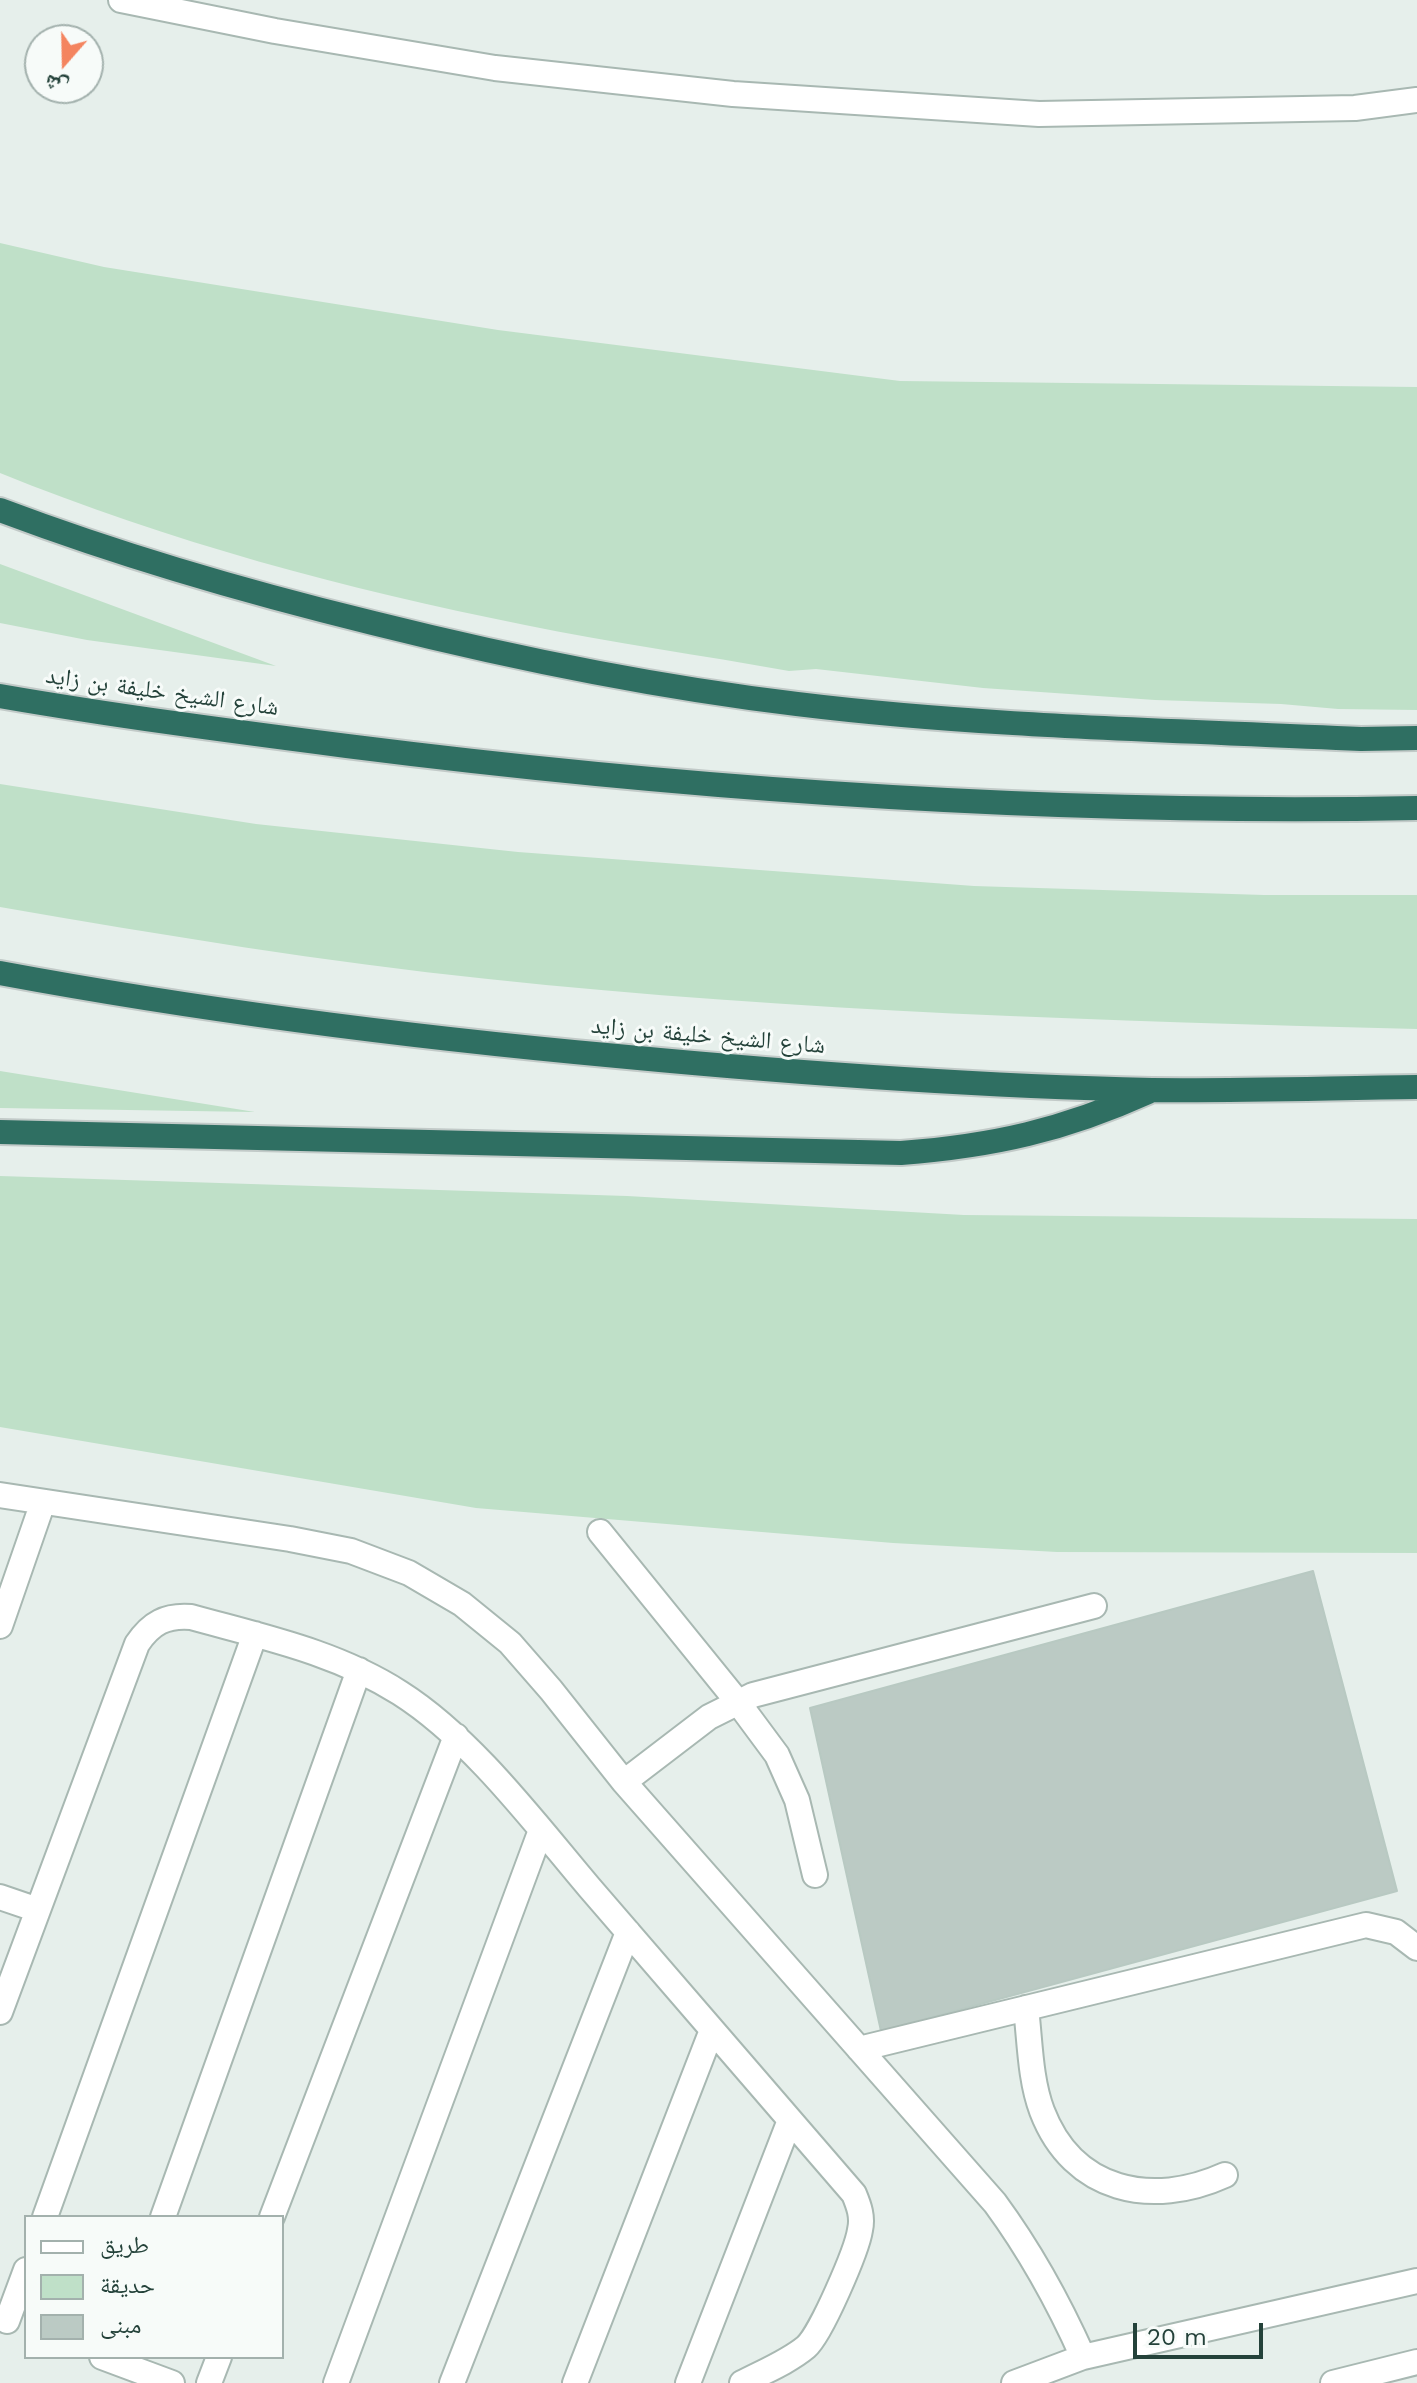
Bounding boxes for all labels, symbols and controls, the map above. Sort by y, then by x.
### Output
north arrow [24,24,104,104]
text: ش [41,69,72,101]
street label: شارع الشيخ خليفة بن زايد [44,661,280,723]
street label: شارع الشيخ خليفة بن زايد [590,1011,826,1061]
legend [24,2215,284,2359]
text: طريق [100,2231,149,2259]
text: حديقة [100,2271,155,2299]
scale bar [1137,2307,1267,2357]
text: مبنى [100,2311,141,2339]
text: 20 m [1147,2323,1207,2351]

